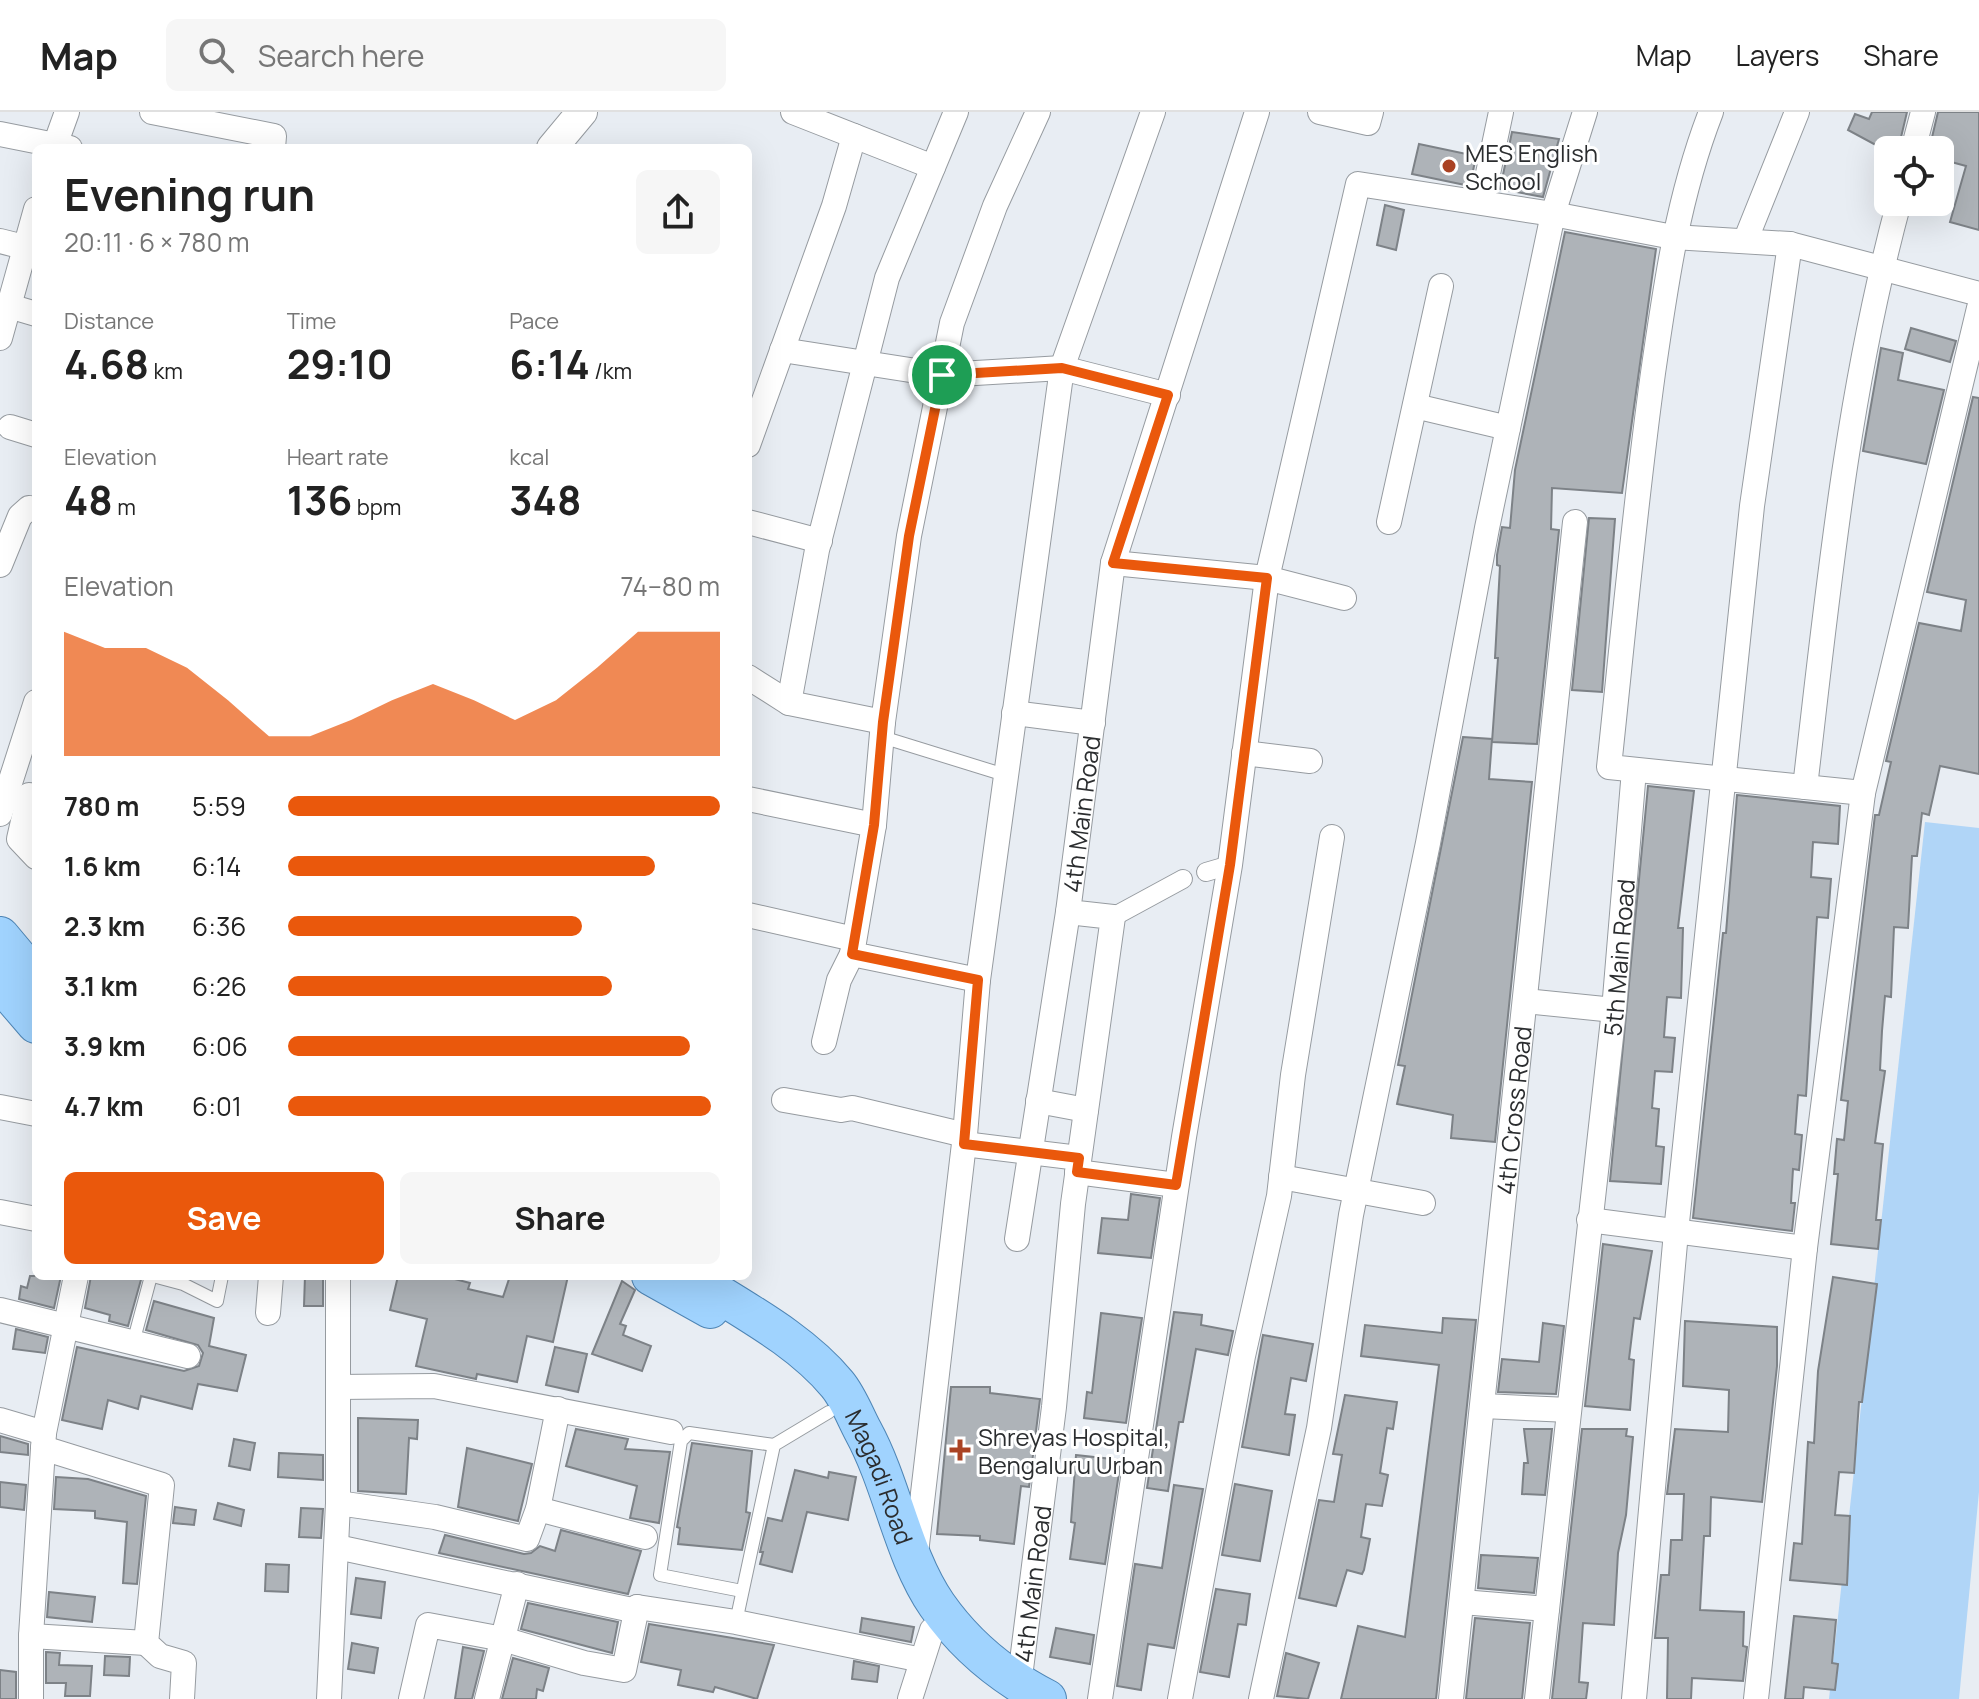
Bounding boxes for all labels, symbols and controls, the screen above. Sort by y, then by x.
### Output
search box [166,19,726,91]
text: Map [40,29,118,81]
icon: search [194,33,238,77]
text: Search here [258,35,425,76]
text: Map [1636,36,1692,74]
text: Layers [1736,36,1819,74]
text: Share [1863,36,1939,74]
place label: MES English School [1465,136,1598,197]
map controls [1874,136,1954,216]
button: locate [1874,136,1954,216]
marker: MES English School [1440,157,1458,175]
text: Evening run [64,164,315,224]
button: share [636,170,720,254]
text: 20:11 · 6 × 780 m [64,224,249,260]
text: Distance [64,306,154,336]
text: Time [287,306,336,336]
text: Pace [509,306,559,336]
text: 4.68 [64,336,149,391]
text: 29:10 [287,336,393,391]
text: 6:14 [509,336,590,391]
pin [908,341,976,409]
icon: arrive [920,353,964,397]
text: km [149,356,183,386]
text: /km [590,356,632,386]
text: Elevation [64,442,157,472]
text: Heart rate [287,442,389,472]
text: kcal [509,442,549,472]
text: 48 [64,472,113,527]
text: 136 [287,472,352,527]
text: 348 [509,472,581,527]
text: m [113,492,136,522]
text: bpm [352,492,401,522]
text: Elevation [64,568,174,604]
text: 74–80 m [620,568,720,604]
street label: 4th Main Road [1054,733,1107,894]
text: 780 m [64,788,139,824]
text: 5:59 [192,788,246,824]
text: 1.6 km [64,848,141,884]
text: 6:14 [192,848,241,884]
street label: 5th Main Road [1595,878,1641,1038]
text: 2.3 km [64,908,145,944]
text: 6:36 [192,908,246,944]
text: 3.1 km [64,968,138,1004]
text: 6:26 [192,968,247,1004]
street label: 4th Cross Road [1488,1024,1538,1196]
text: 3.9 km [64,1028,146,1064]
text: 6:06 [192,1028,248,1064]
text: 4.7 km [64,1088,144,1124]
text: 6:01 [192,1088,242,1124]
button: Save [64,1172,384,1264]
button: Share [400,1172,720,1264]
street label: Magadi Road [838,1404,922,1549]
place label: Shreyas Hospital, Bengaluru Urban [978,1420,1170,1481]
marker: Shreyas Hospital, Bengaluru Urban [949,1439,971,1461]
street label: 4th Main Road [1006,1503,1058,1664]

